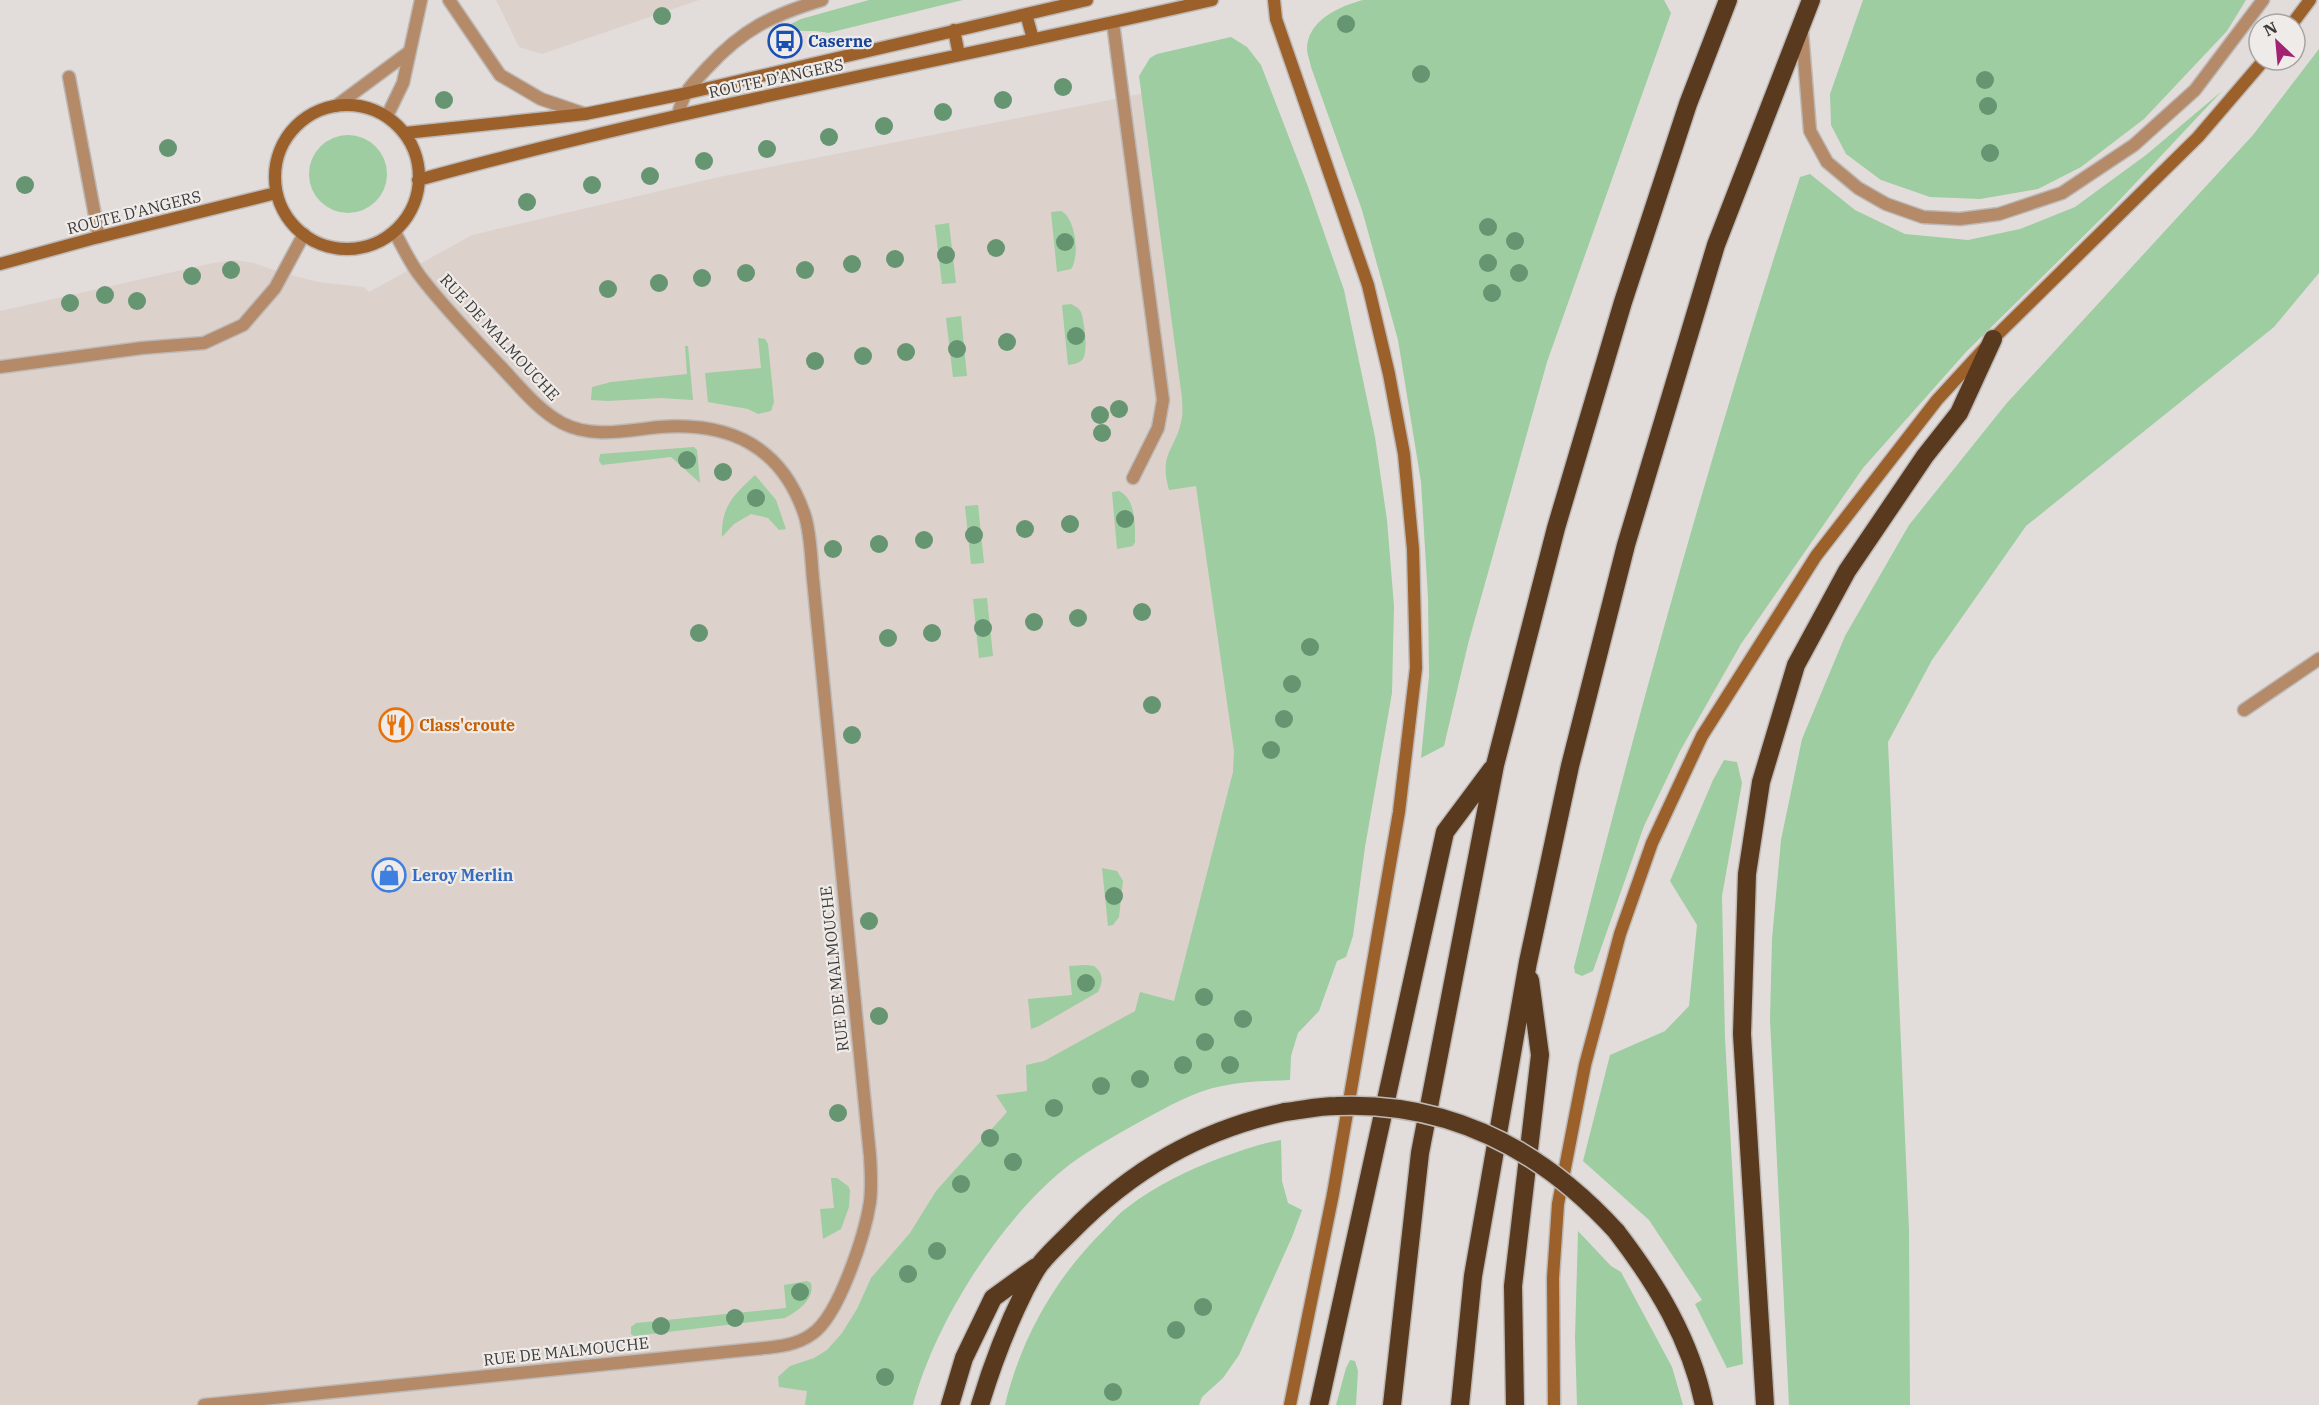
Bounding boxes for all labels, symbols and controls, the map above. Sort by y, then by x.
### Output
north arrow [2247,12,2307,72]
text: N [2260,17,2280,40]
bus stop icon: Caserne [767,23,803,59]
place label: Caserne [808,31,872,51]
street label: ROUTE D’ANGERS [707,54,845,102]
street label: ROUTE D’ANGERS [65,186,203,238]
street label: RUE DE MALMOUCHE [436,269,564,405]
restaurant icon: Class'croute [378,707,414,743]
place label: Class'croute [419,715,515,735]
shop icon: Leroy Merlin [371,857,407,893]
place label: Leroy Merlin [412,865,514,885]
street label: RUE DE MALMOUCHE [815,885,853,1053]
street label: RUE DE MALMOUCHE [482,1332,650,1370]

